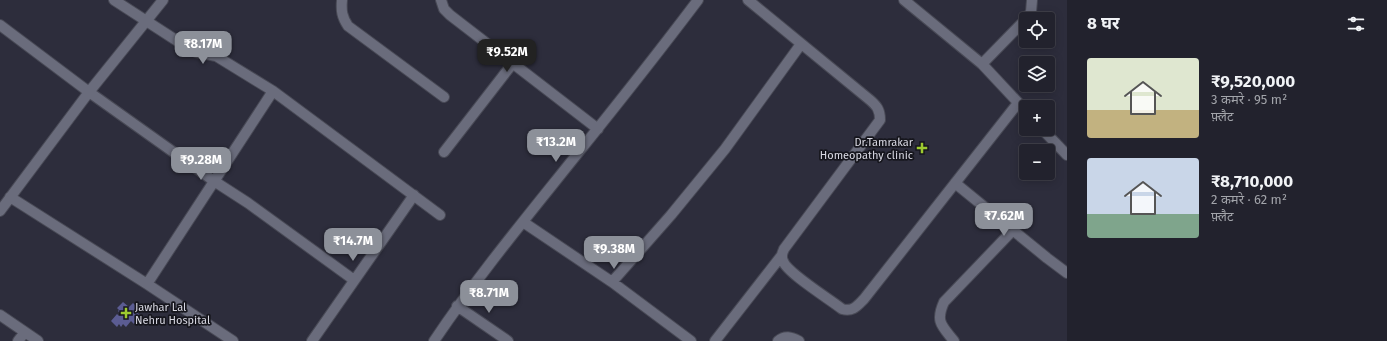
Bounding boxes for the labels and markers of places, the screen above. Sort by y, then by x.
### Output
pin: ₹8.17M [170,31,236,65]
pin: ₹9.52M [474,39,540,73]
pin: ₹13.2M [523,129,589,163]
place label: Dr.Tamrakar Homeopathy clinic [820,136,914,162]
marker: Dr.Tamrakar Homeopathy clinic [916,142,928,154]
pin: ₹9.28M [168,147,234,181]
pin: ₹7.62M [971,203,1037,237]
pin: ₹14.7M [320,228,386,262]
pin: ₹9.38M [581,236,647,270]
pin: ₹8.71M [456,280,522,314]
place label: Jawhar Lal Nehru Hospital [135,301,210,327]
marker: Jawhar Lal Nehru Hospital [120,307,132,319]

